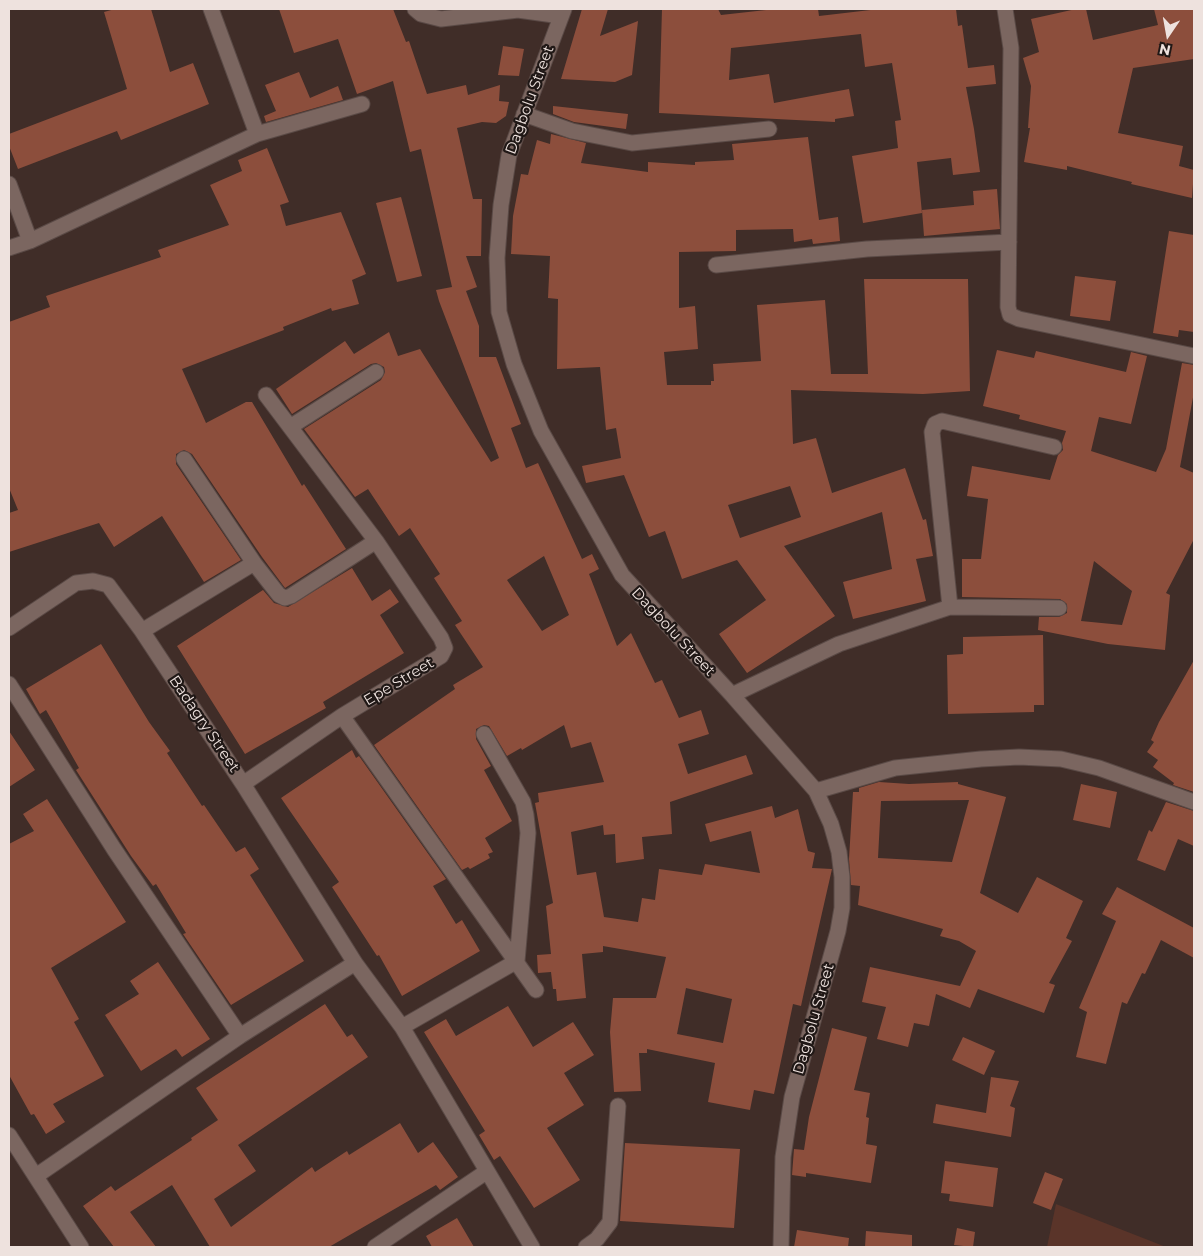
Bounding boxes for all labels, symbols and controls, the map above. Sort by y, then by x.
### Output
north arrow [1143,10,1193,60]
text: N [1157,40,1172,60]
street label: Dagbolu Street [502,43,558,157]
street label: Dagbolu Street [627,584,719,680]
street label: Epe Street [361,654,437,710]
street label: Badagry Street [165,672,243,776]
street label: Dagbolu Street [790,961,838,1077]

